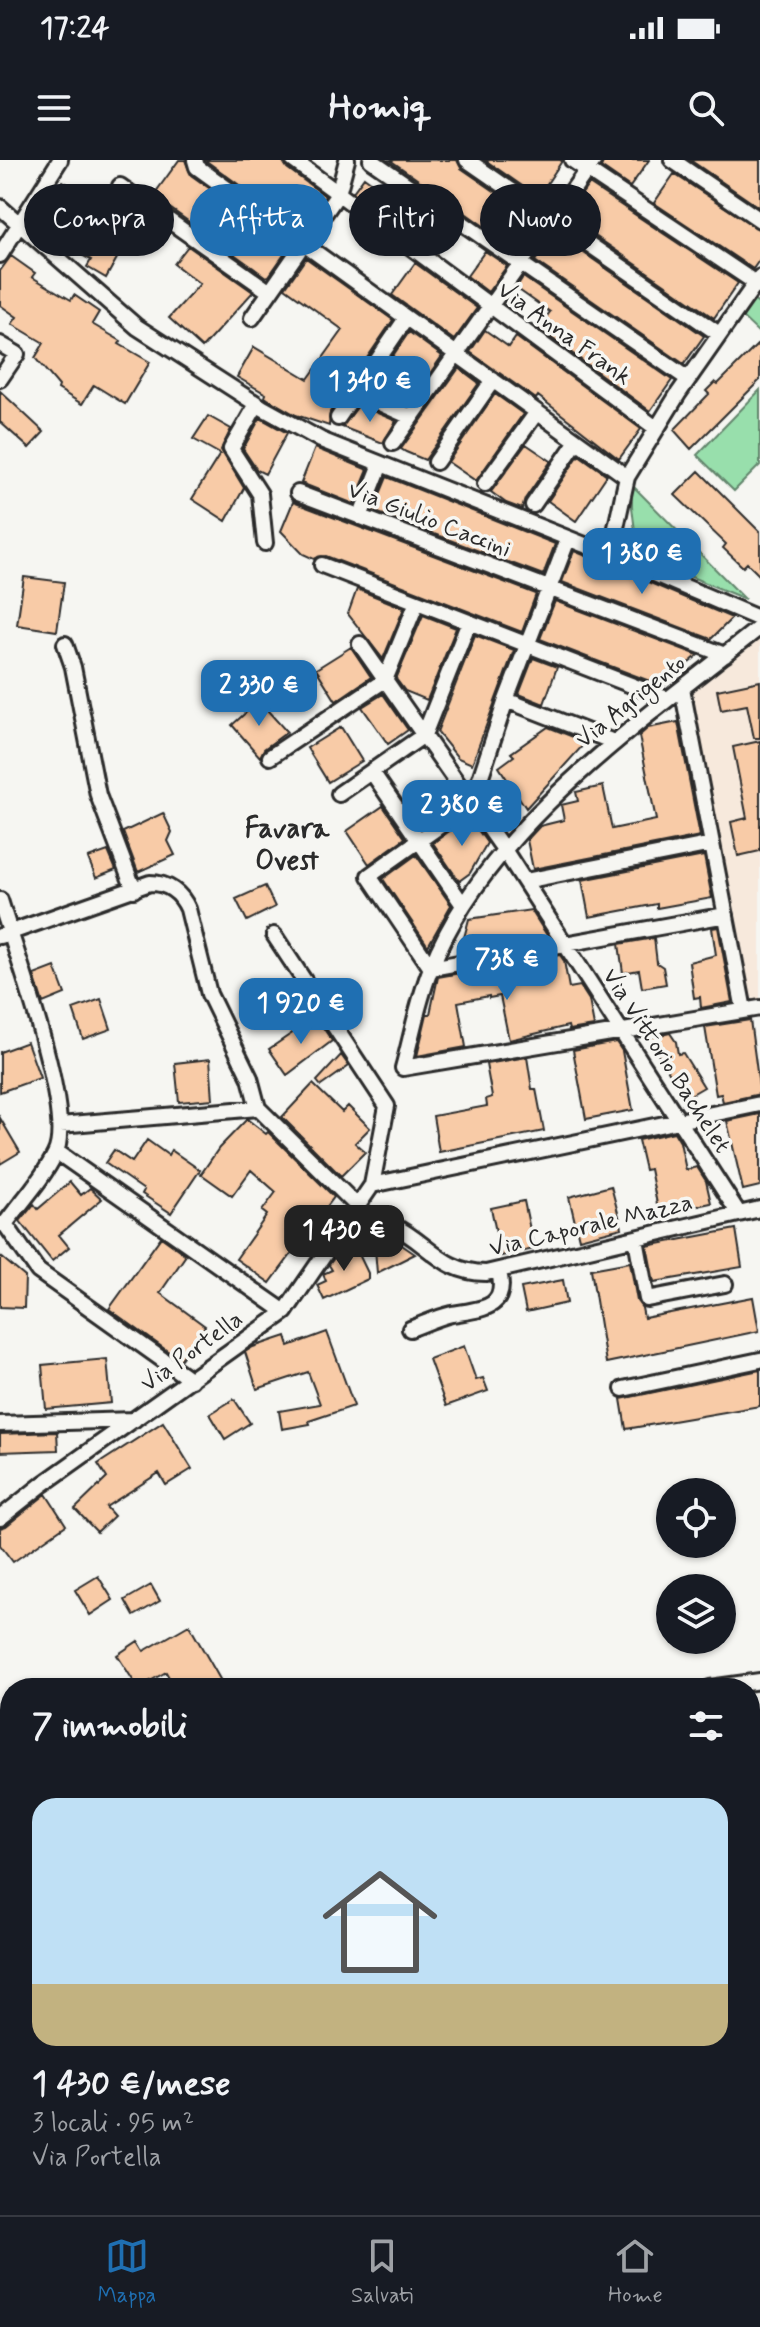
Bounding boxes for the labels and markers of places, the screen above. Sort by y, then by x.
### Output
pin: 1 340 € [296,356,444,424]
pin: 1 380 € [568,528,716,596]
pin: 2 330 € [185,660,333,728]
pin: 2 380 € [388,780,536,848]
pin: 738 € [451,934,563,1002]
pin: 1 920 € [227,978,375,1046]
pin: 1 430 € [270,1205,418,1273]

